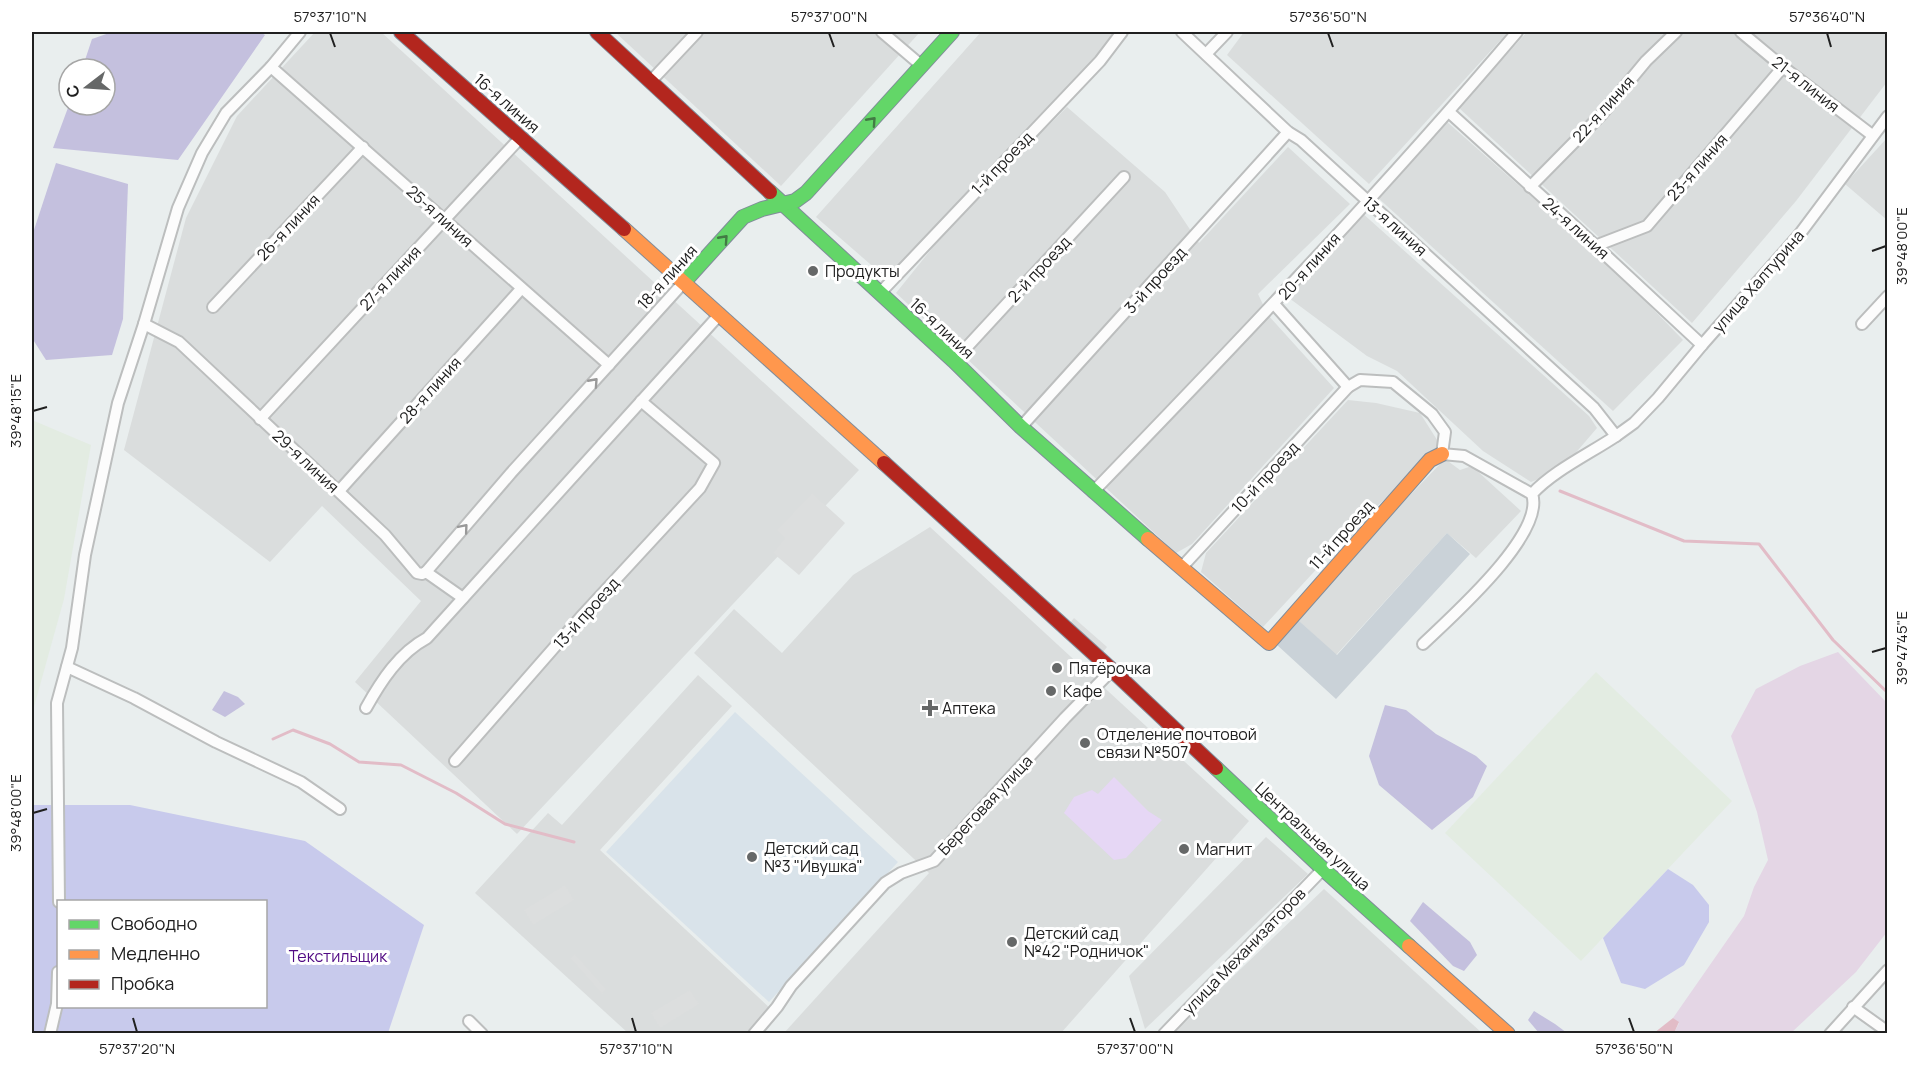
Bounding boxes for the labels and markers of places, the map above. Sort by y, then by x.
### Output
place label: Продукты [825,260,900,282]
marker: Продукты [806,264,820,278]
place label: Пятёрочка [1069,657,1151,679]
marker: Пятёрочка [1050,661,1064,675]
place label: Кафе [1063,680,1102,702]
marker: Кафе [1044,684,1058,698]
place label: Аптека [942,697,996,719]
marker: Аптека [923,701,937,715]
place label: Отделение почтовой связи №507 [1097,723,1257,763]
marker: Отделение почтовой связи №507 [1078,736,1092,750]
place label: Детский сад №3 "Ивушка" [764,837,863,877]
place label: Магнит [1196,838,1252,860]
marker: Магнит [1177,842,1191,856]
marker: Детский сад №3 "Ивушка" [745,850,759,864]
place label: Детский сад №42 "Родничок" [1024,922,1149,962]
marker: Детский сад №42 "Родничок" [1005,935,1019,949]

